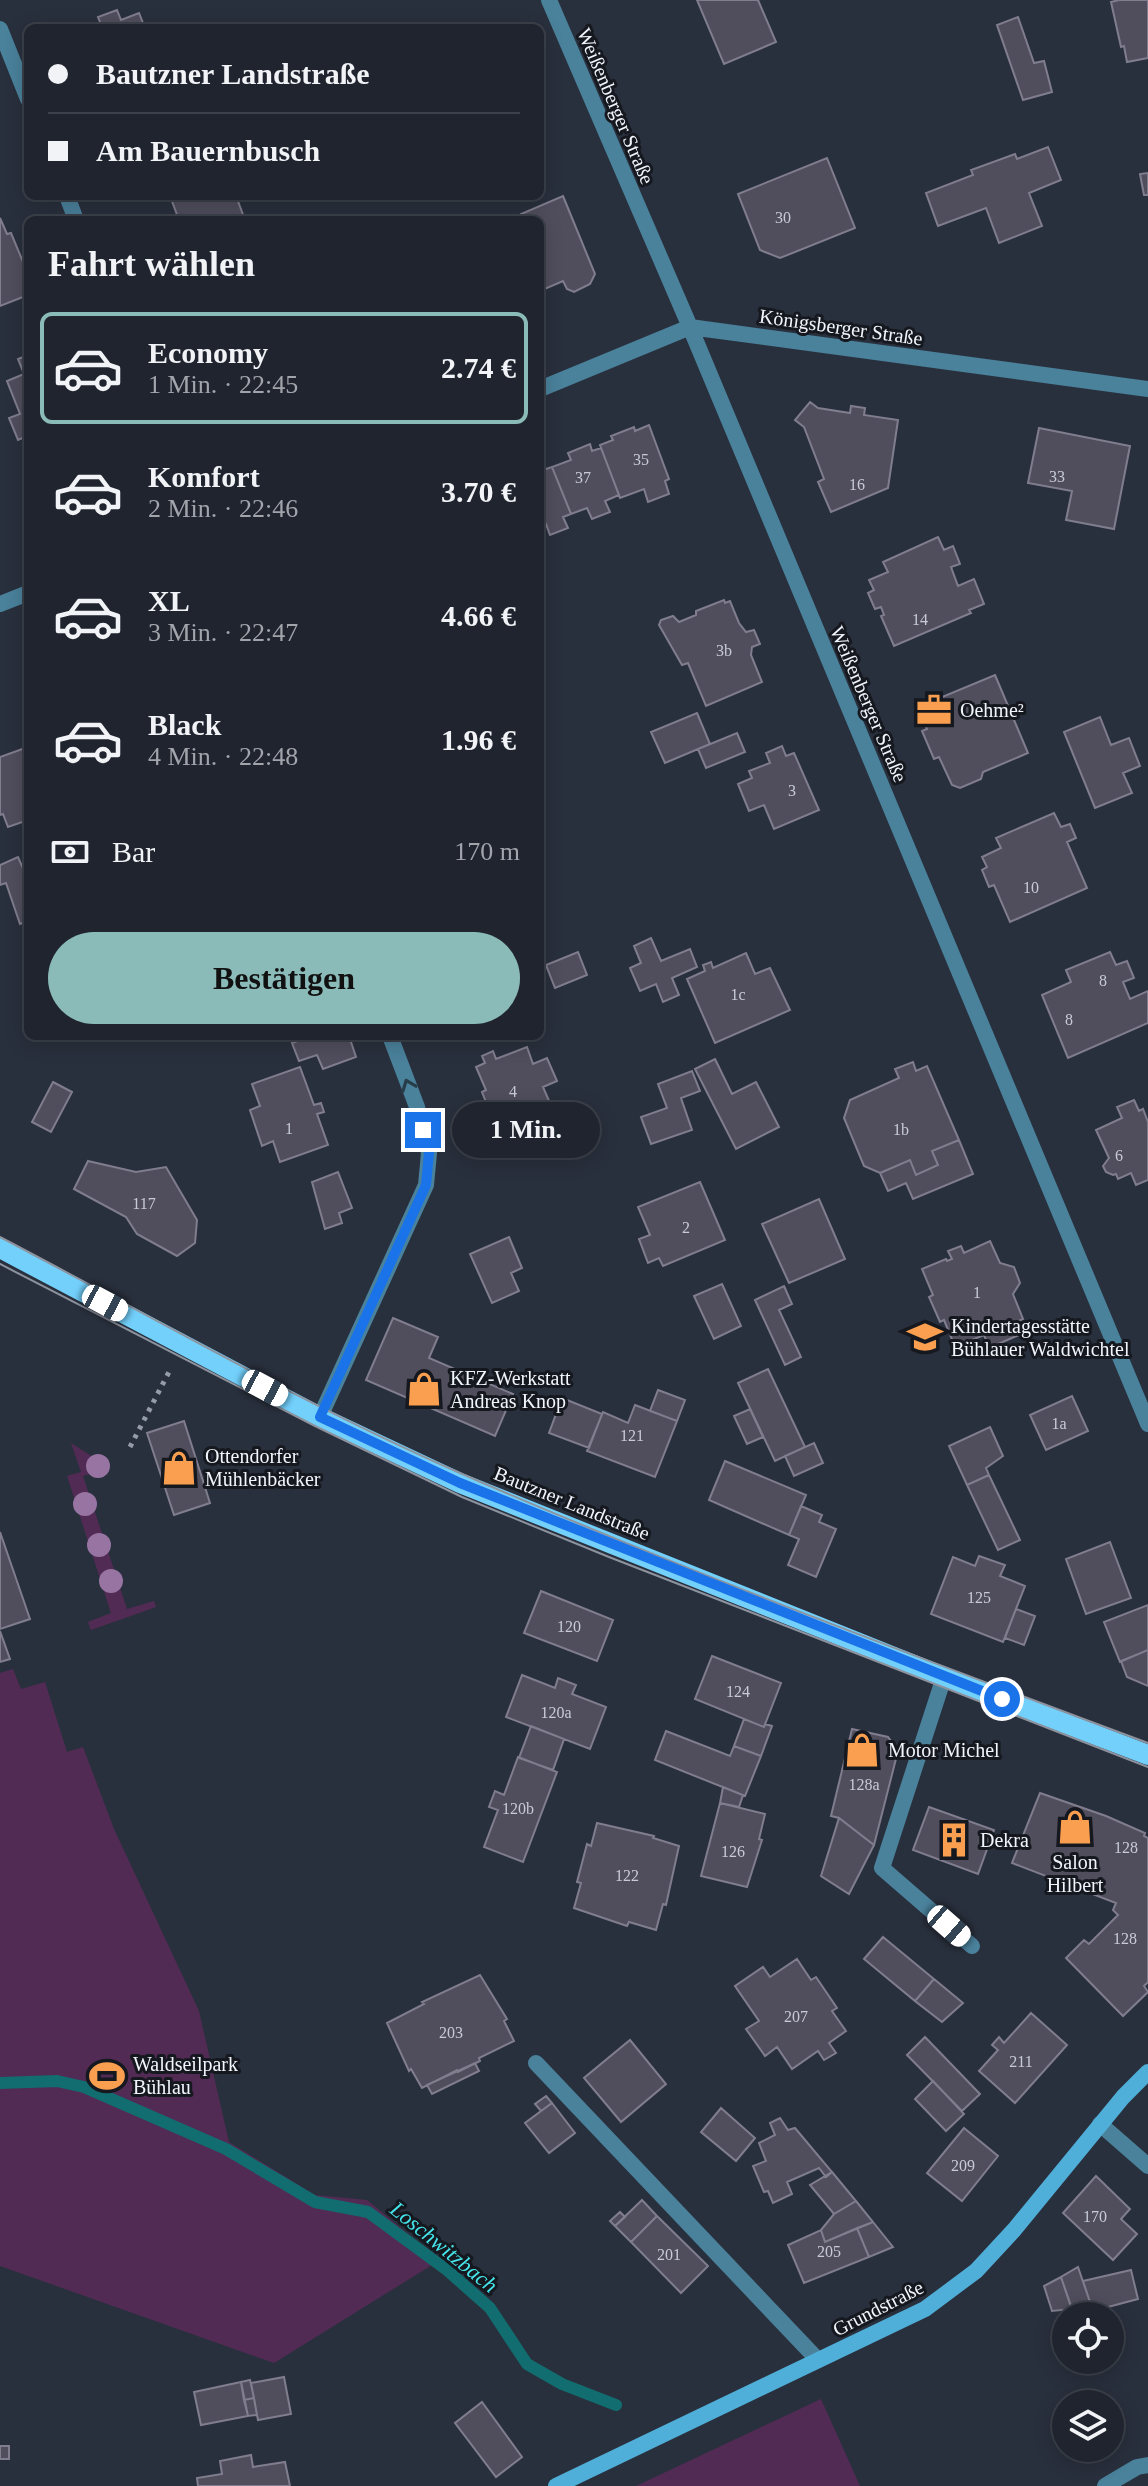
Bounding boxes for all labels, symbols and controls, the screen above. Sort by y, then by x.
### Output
street label: Weißenberger Straße [572,25,659,188]
text: Bautzner Landstraße [96,57,370,90]
text: Am Bauernbusch [96,134,320,167]
house number: 30 [775,209,791,226]
text: Fahrt wählen [48,244,255,284]
street label: Königsberger Straße [758,305,924,350]
icon: car [52,332,124,404]
text: Economy [148,336,268,369]
text: 2.74 € [441,351,516,384]
text: 1 Min. · 22:45 [148,370,298,399]
house number: 35 [633,451,649,468]
icon: car [52,456,124,528]
text: Komfort [148,460,260,493]
house number: 33 [1049,468,1065,485]
house number: 37 [575,469,591,486]
text: 3.70 € [441,475,516,508]
house number: 16 [849,476,865,493]
text: 2 Min. · 22:46 [148,494,298,523]
icon: car [52,580,124,652]
text: XL [148,584,190,617]
text: 4.66 € [441,599,516,632]
house number: 14 [912,611,928,628]
text: 3 Min. · 22:47 [148,618,298,647]
street label: Weißenberger Straße [825,623,912,786]
house number: 3b [716,642,732,659]
office icon: Oehme² [915,691,953,729]
place label: Oehme² [960,699,1024,721]
icon: car [52,704,124,776]
text: Black [148,708,221,741]
text: 1.96 € [441,723,516,756]
text: 4 Min. · 22:48 [148,742,298,771]
house number: 3 [788,782,796,799]
icon: cash [48,830,92,874]
text: Bar [112,835,155,868]
text: 170 m [454,837,520,866]
house number: 10 [1023,879,1039,896]
button: Bestätigen [48,932,520,1024]
house number: 8 [1099,972,1107,989]
house number: 1c [730,986,746,1003]
house number: 8 [1065,1011,1073,1028]
one-way arrow [401,1079,418,1093]
house number: 4 [509,1083,517,1100]
callout: 1 Min. [451,1102,599,1158]
route end [405,1112,441,1148]
text: 1 Min. [490,1115,562,1144]
house number: 1 [285,1120,293,1137]
house number: 1b [893,1121,909,1138]
house number: 6 [1115,1147,1123,1164]
house number: 117 [132,1195,156,1212]
house number: 2 [682,1219,690,1236]
car [78,1281,132,1325]
house number: 1 [973,1284,981,1301]
place label: Kindertagesstätte Bühlauer Waldwichtel [951,1315,1130,1360]
school or university icon: Kindertagesstätte Bühlauer Waldwichtel [906,1318,944,1356]
car [238,1366,292,1410]
place label: KFZ-Werkstatt Andreas Knop [450,1367,571,1413]
shop icon: KFZ-Werkstatt Andreas Knop [405,1370,443,1408]
house number: 1a [1051,1415,1067,1432]
house number: 121 [620,1427,644,1444]
place label: Ottendorfer Mühlenbäcker [205,1445,321,1490]
shop icon: Ottendorfer Mühlenbäcker [160,1449,198,1487]
street label: Bautzner Landstraße [491,1462,653,1544]
house number: 125 [967,1589,991,1606]
house number: 120 [557,1618,581,1635]
route start [984,1681,1020,1717]
house number: 124 [726,1683,750,1700]
house number: 120a [540,1704,572,1721]
shop icon: Motor Michel [843,1731,881,1769]
place label: Motor Michel [888,1739,1000,1761]
house number: 128a [848,1776,880,1793]
house number: 120b [502,1800,534,1817]
shop icon: Salon Hilbert [1056,1808,1094,1846]
building icon: Dekra [935,1821,973,1859]
place label: Dekra [980,1829,1029,1851]
house number: 128 [1114,1839,1138,1856]
house number: 126 [721,1843,745,1860]
place label: Salon Hilbert [1047,1851,1104,1896]
house number: 122 [615,1867,639,1884]
car [923,1901,975,1951]
house number: 128 [1113,1930,1137,1947]
house number: 207 [784,2008,808,2025]
house number: 203 [439,2024,463,2041]
place label: Waldseilpark Bühlau [133,2053,238,2098]
house number: 211 [1009,2053,1033,2070]
sports icon: Waldseilpark Bühlau [88,2057,126,2095]
house number: 209 [951,2157,975,2174]
water label: Loschwitzbach [385,2195,503,2298]
house number: 170 [1083,2208,1107,2225]
house number: 205 [817,2243,841,2260]
house number: 201 [657,2246,681,2263]
street label: Grundstraße [829,2276,927,2340]
map controls [1052,2302,1124,2462]
button: locate [1052,2302,1124,2374]
button: layers [1052,2390,1124,2462]

